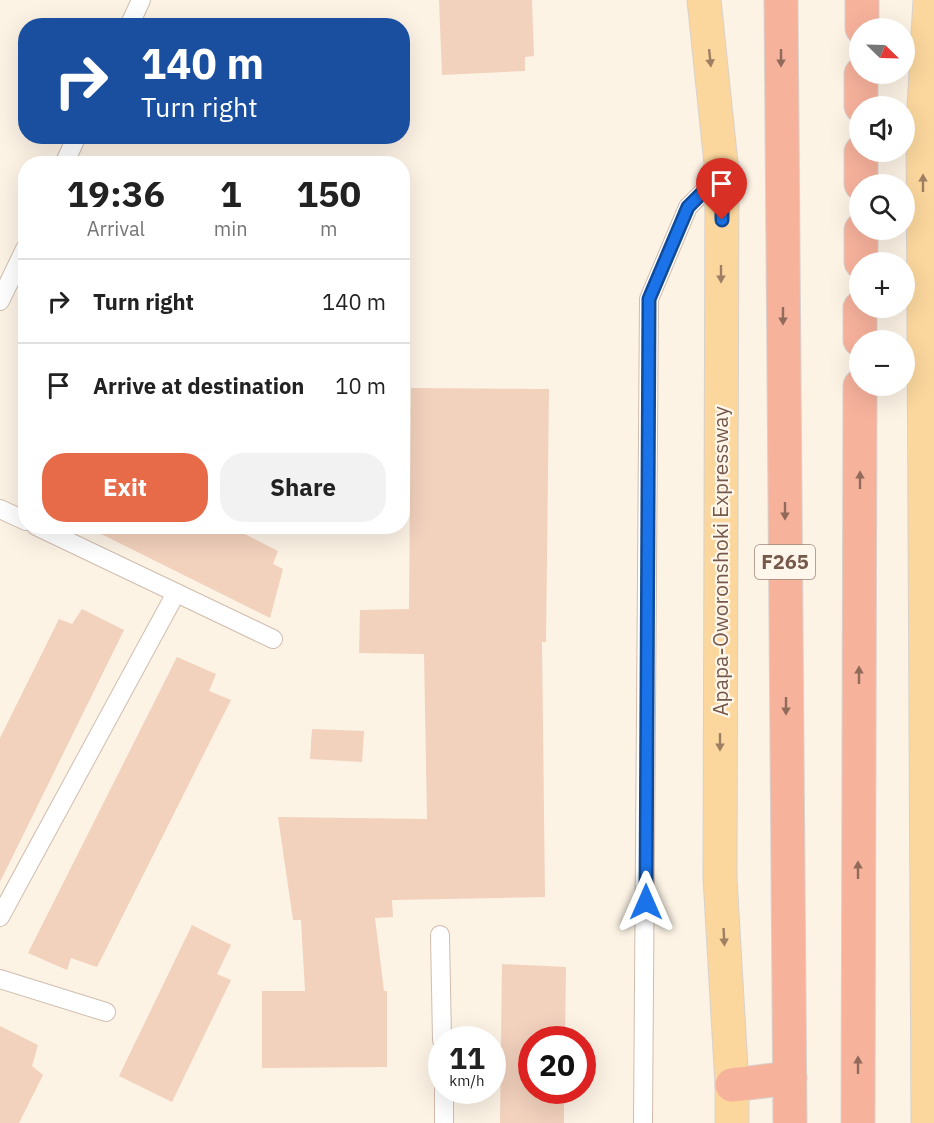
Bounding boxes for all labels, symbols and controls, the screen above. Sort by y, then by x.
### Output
north arrow [849,18,915,84]
map controls [849,18,915,396]
text: 140 m [141,36,264,91]
icon: right [42,42,120,120]
one-way arrow [705,49,715,68]
one-way arrow [777,49,786,68]
text: Turn right [141,89,258,124]
button: sound [849,96,915,162]
pin [696,158,747,220]
icon: arrive [705,167,738,200]
text: 19:36 [67,170,165,217]
text: 1 [220,170,242,217]
text: 150 [296,170,361,217]
one-way arrow [918,173,928,192]
button: search [849,174,915,240]
text: Arrival [87,215,145,242]
text: min [214,215,248,242]
text: m [320,215,338,242]
button: + [849,252,915,318]
one-way arrow [716,264,726,283]
icon: right [42,285,75,318]
text: Turn right [93,287,194,316]
text: 140 m [322,287,386,316]
one-way arrow [778,307,788,326]
button: − [849,330,915,396]
icon: arrive [42,369,75,402]
text: Arrive at destination [93,371,304,400]
text: 10 m [335,371,386,400]
street label: Apapa-Oworonshoki Expressway [706,406,734,716]
button: Exit [42,453,208,522]
button: Share [220,453,386,522]
one-way arrow [855,470,865,489]
one-way arrow [780,502,790,521]
road number: F265 [755,545,815,579]
one-way arrow [854,665,864,684]
one-way arrow [781,697,791,716]
one-way arrow [715,732,725,751]
one-way arrow [853,860,863,879]
position arrow [614,870,678,934]
one-way arrow [719,927,728,946]
speed limit sign: 20 [518,1026,596,1104]
text: 11 [449,1038,485,1077]
one-way arrow [853,1055,863,1074]
text: km/h [449,1071,485,1090]

